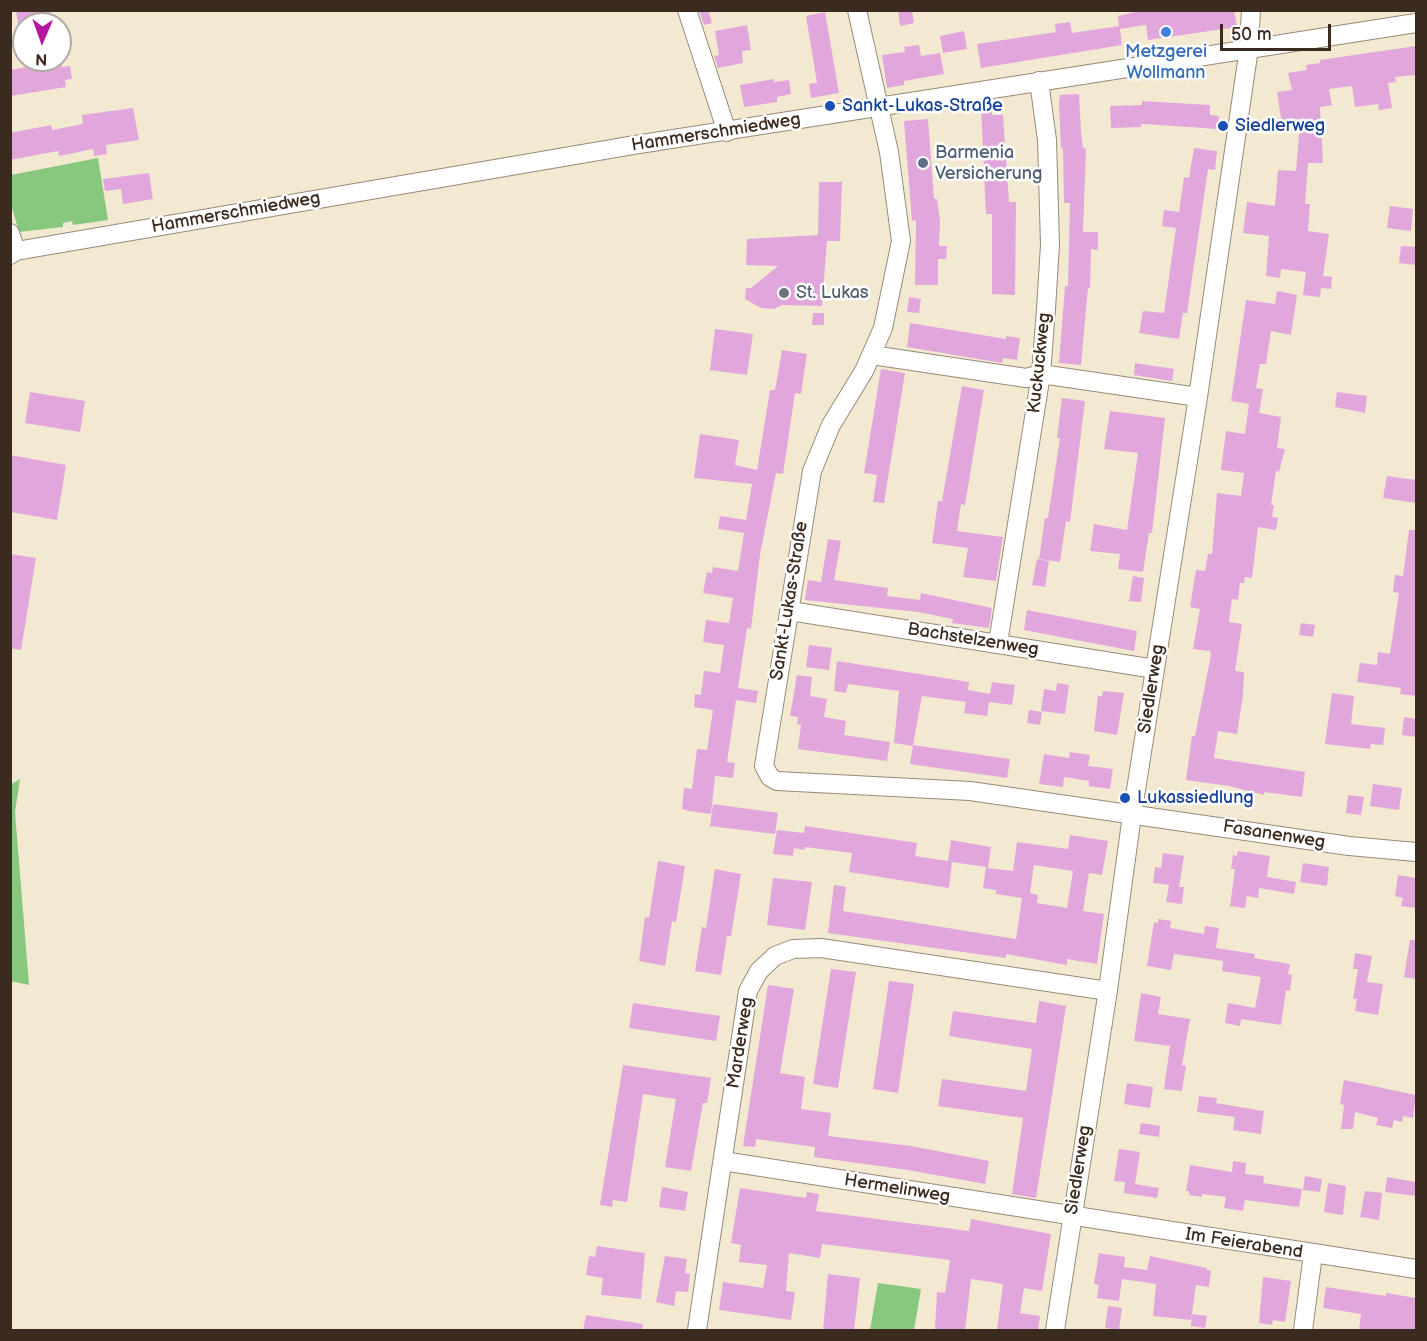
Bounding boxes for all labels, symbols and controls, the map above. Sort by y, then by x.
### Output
north arrow [12,12,72,72]
scale bar [1223,12,1334,50]
text: 50 m [1231,24,1272,45]
marker: Metzgerei Wollmann [1159,25,1173,39]
place label: Metzgerei Wollmann [1125,41,1207,84]
text: N [35,49,48,68]
place label: Sankt-Lukas-Straße [842,95,1003,117]
marker: Sankt-Lukas-Straße [823,99,837,113]
street label: Hammerschmiedweg [630,109,802,157]
place label: Siedlerweg [1235,115,1325,137]
marker: Siedlerweg [1216,119,1230,133]
place label: Barmenia Versicherung [935,142,1042,184]
marker: Barmenia Versicherung [916,156,930,170]
street label: Hammerschmiedweg [150,188,322,238]
place label: St. Lukas [796,282,869,304]
marker: St. Lukas [777,286,791,300]
street label: Kuckuckweg [1024,312,1056,414]
street label: Sankt-Lukas-Straße [767,520,813,682]
street label: Bachstelzenweg [906,619,1040,661]
street label: Siedlerweg [1134,643,1170,735]
place label: Lukassiedlung [1137,787,1254,809]
marker: Lukassiedlung [1118,791,1132,805]
street label: Fasanenweg [1221,816,1327,854]
street label: Marderweg [723,996,759,1090]
street label: Siedlerweg [1061,1124,1097,1216]
street label: Hermelinweg [842,1170,952,1208]
street label: Im Feierabend [1184,1224,1304,1264]

